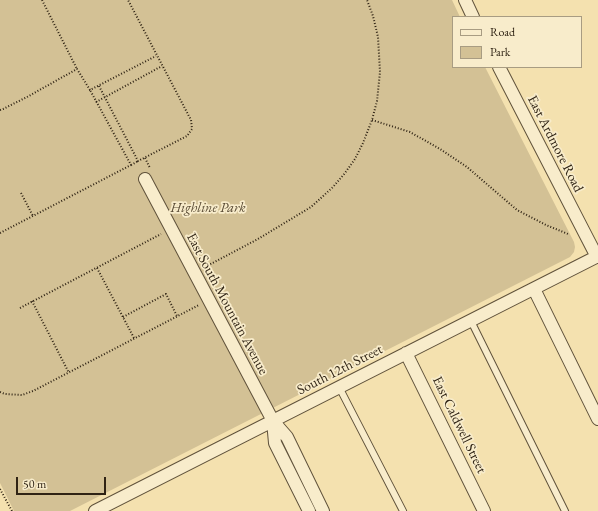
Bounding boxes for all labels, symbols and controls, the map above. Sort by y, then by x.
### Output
legend [452,16,582,68]
text: Road [490,24,515,40]
text: Park [490,44,510,60]
street label: East Ardmore Road [523,93,587,195]
park label: Highline Park [170,200,246,216]
street label: East South Mountain Avenue [183,230,271,378]
street label: South 12th Street [294,341,386,399]
street label: East Caldwell Street [428,374,490,476]
scale bar [18,469,108,495]
text: 50 m [23,476,46,492]

